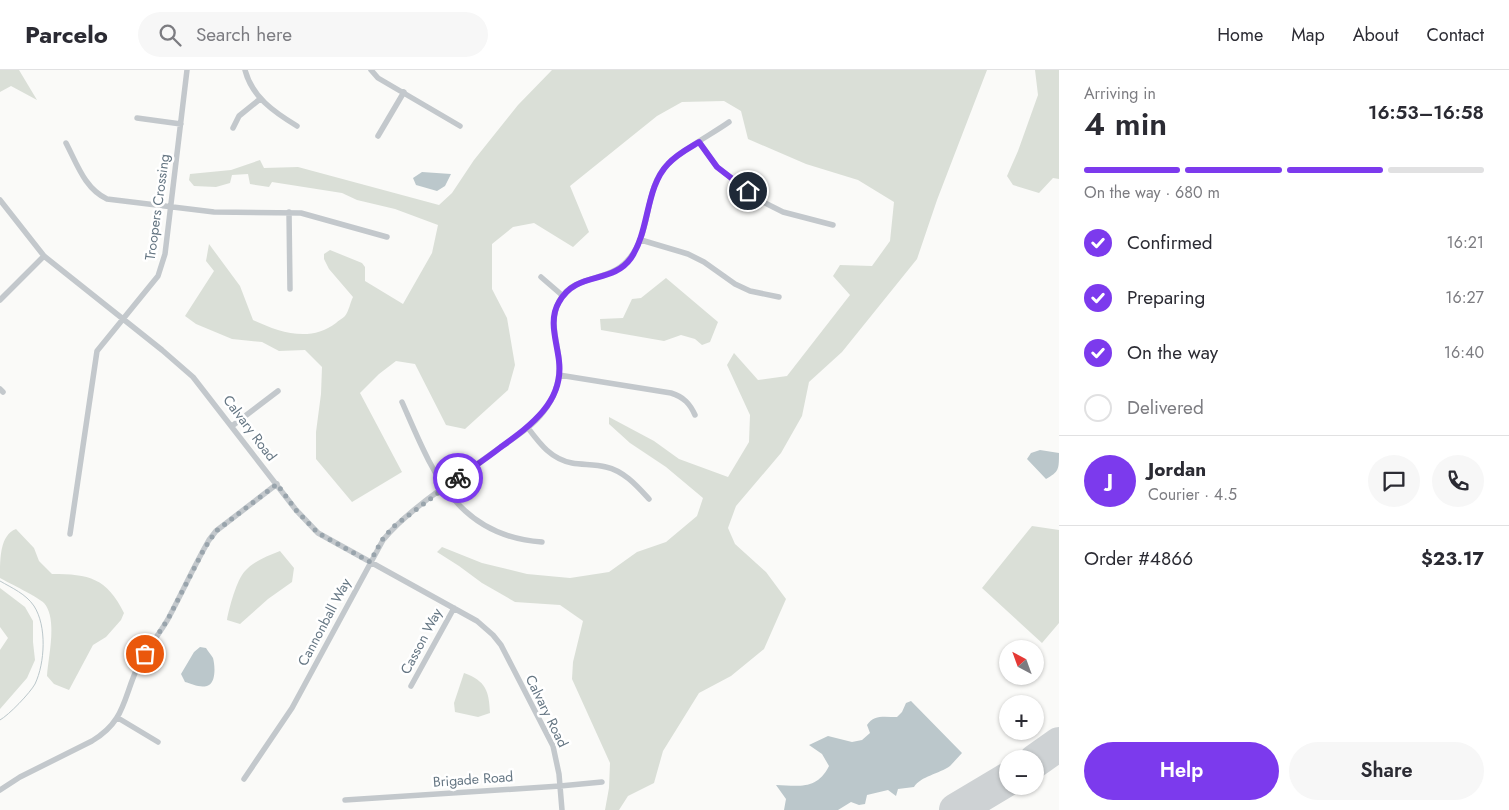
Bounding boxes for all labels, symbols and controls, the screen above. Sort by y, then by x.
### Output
search box [138,12,488,57]
text: Parcelo [25,17,108,52]
icon: search [156,21,184,49]
text: Search here [196,21,292,48]
text: Home [1217,22,1263,48]
text: Map [1291,22,1325,48]
text: About [1353,22,1398,48]
text: Contact [1426,22,1484,48]
text: Arriving in [1084,82,1156,105]
text: 16:53–16:58 [1368,99,1484,126]
text: 4 min [1084,101,1167,147]
street label: Troopers Crossing [140,153,174,261]
pin [727,170,769,212]
icon: home [734,177,762,205]
text: On the way · 680 m [1084,181,1220,204]
icon: check [1084,229,1112,257]
text: Confirmed [1127,229,1213,256]
text: 16:21 [1446,231,1484,254]
icon: check [1084,284,1112,312]
text: Preparing [1127,284,1205,311]
text: 16:27 [1445,286,1484,309]
icon: check [1084,339,1112,367]
text: On the way [1127,339,1218,366]
text: 16:40 [1444,341,1484,364]
street label: Calvary Road [218,391,282,465]
text: Delivered [1127,394,1204,421]
courier [433,453,483,503]
button: chat [1368,455,1420,507]
button: phone [1432,455,1484,507]
text: Jordan [1148,456,1206,483]
icon: bike [444,464,472,492]
text: J [1107,467,1113,494]
text: Courier · 4.5 [1148,483,1237,506]
text: Order #4866 [1084,545,1193,572]
text: $23.17 [1421,545,1484,572]
street label: Cannonball Way [292,574,356,669]
street label: Casson Way [395,604,447,678]
pin [124,633,166,675]
icon: bag [131,640,159,668]
north arrow [999,640,1044,685]
map controls [999,640,1044,795]
street label: Calvary Road [521,671,573,751]
button: + [999,695,1044,740]
button: Help [1084,742,1279,800]
button: Share [1289,742,1484,800]
button: − [999,750,1044,795]
street label: Brigade Road [432,766,514,792]

